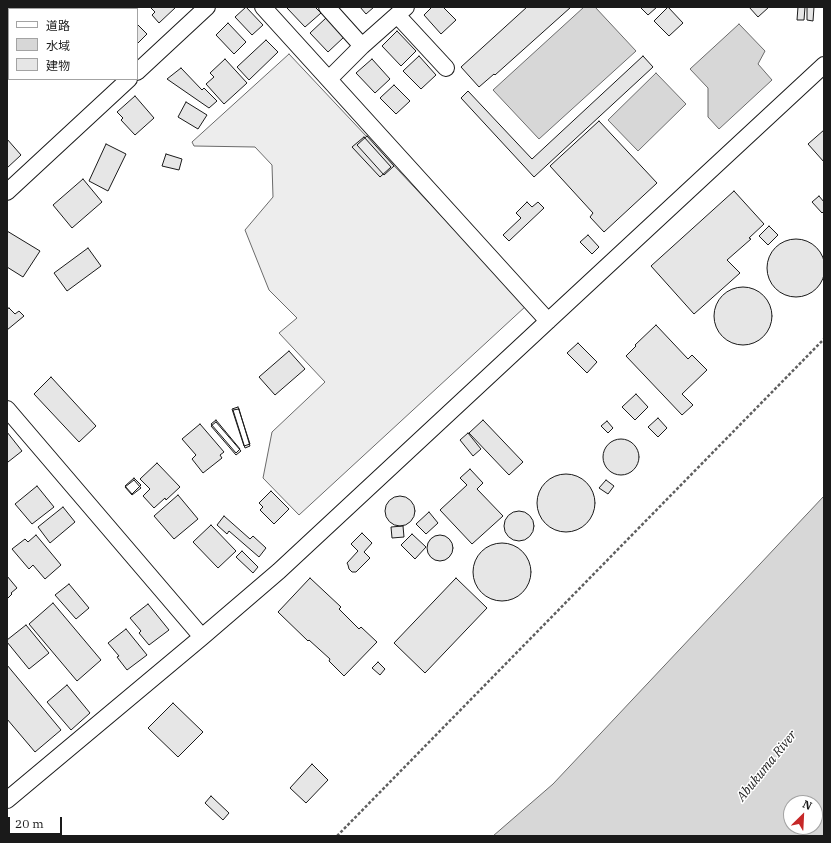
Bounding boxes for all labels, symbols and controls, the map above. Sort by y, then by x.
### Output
legend [8,8,138,80]
text: 道路 [46,18,70,33]
text: 水域 [46,38,70,53]
text: 建物 [46,58,70,73]
water label: Abukuma River [734,727,800,805]
north arrow [783,795,823,835]
text: N [801,797,814,813]
scale bar [10,809,64,835]
text: 20 m [15,816,44,831]

